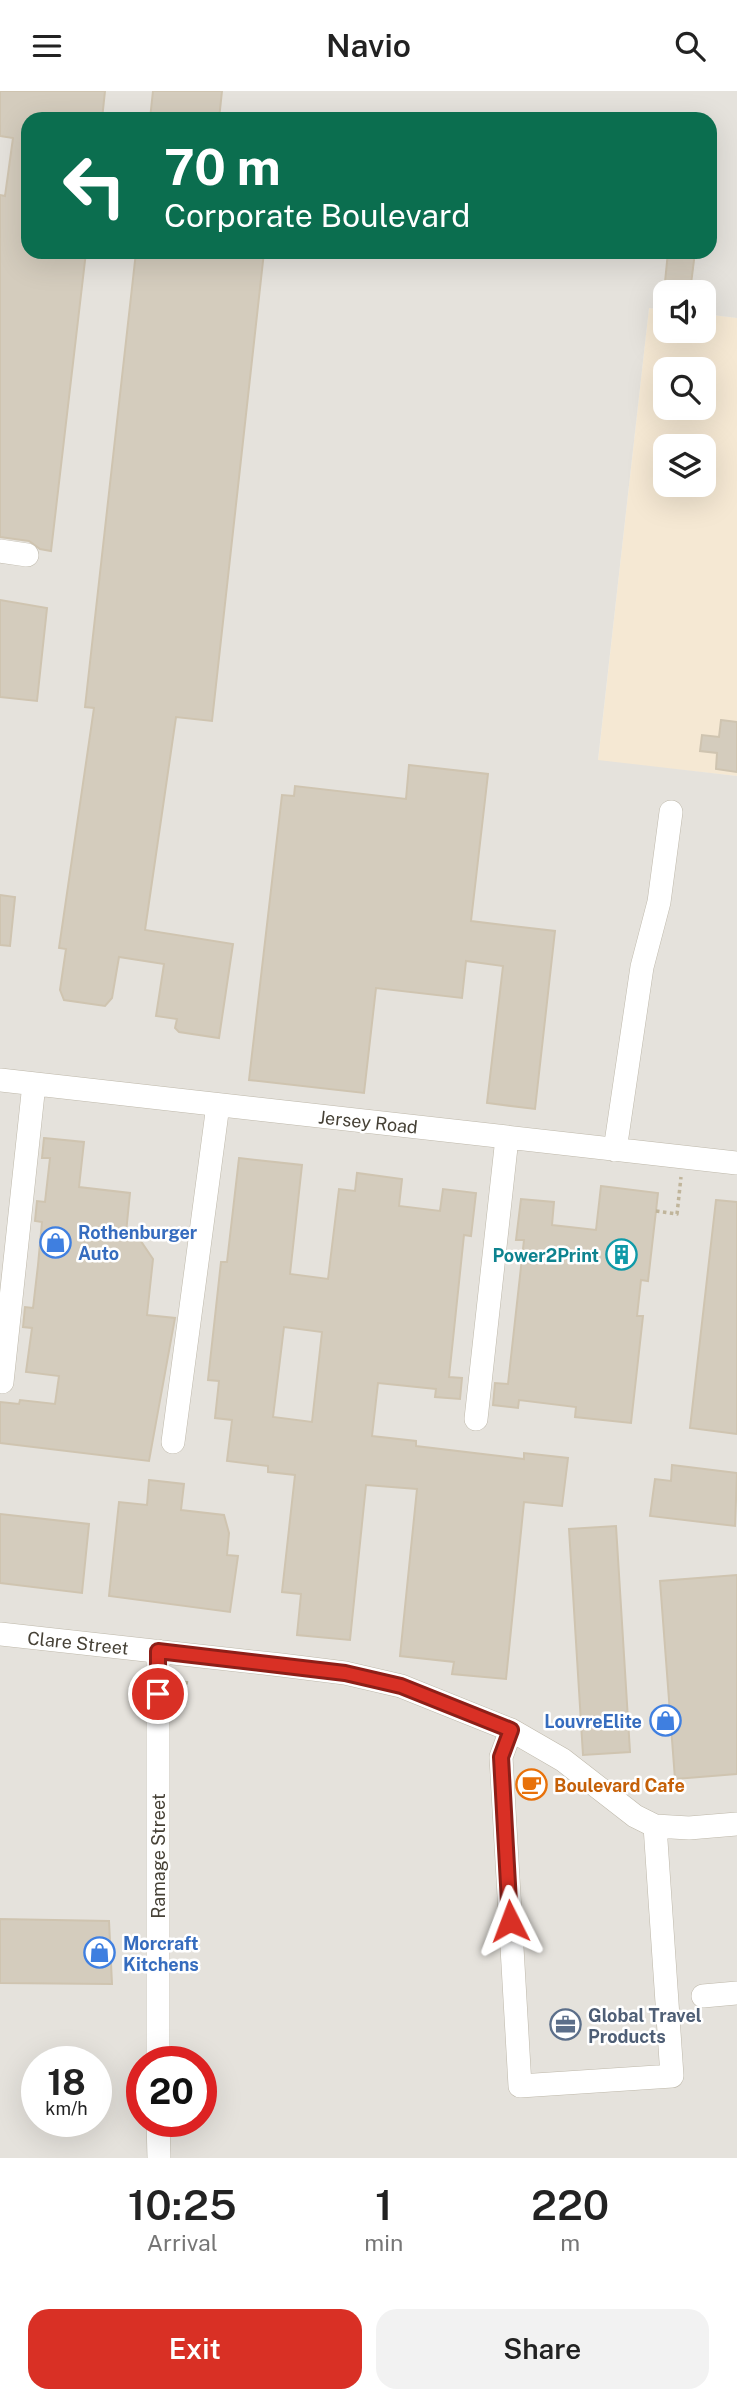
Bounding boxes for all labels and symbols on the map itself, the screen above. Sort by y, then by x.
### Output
street label: Jersey Road [317,1106,419,1138]
place label: Rothenburger Auto [78,1222,198,1264]
shop icon: Rothenburger Auto [38,1225,72,1259]
building icon: Power2Print [605,1238,639,1272]
place label: Power2Print [492,1245,599,1266]
street label: Clare Street [26,1627,130,1659]
pin [128,1664,188,1724]
shop icon: LouvreElite [648,1704,682,1738]
place label: LouvreElite [544,1711,642,1732]
cafe icon: Boulevard Cafe [514,1768,548,1802]
place label: Boulevard Cafe [554,1775,685,1796]
street label: Ramage Street [148,1793,169,1919]
position arrow [473,1884,547,1958]
place label: Morcraft Kitchens [123,1933,199,1975]
shop icon: Morcraft Kitchens [83,1936,117,1970]
place label: Global Travel Products [588,2005,702,2047]
office icon: Global Travel Products [548,2008,582,2042]
speed limit sign: 20 [126,2046,217,2137]

